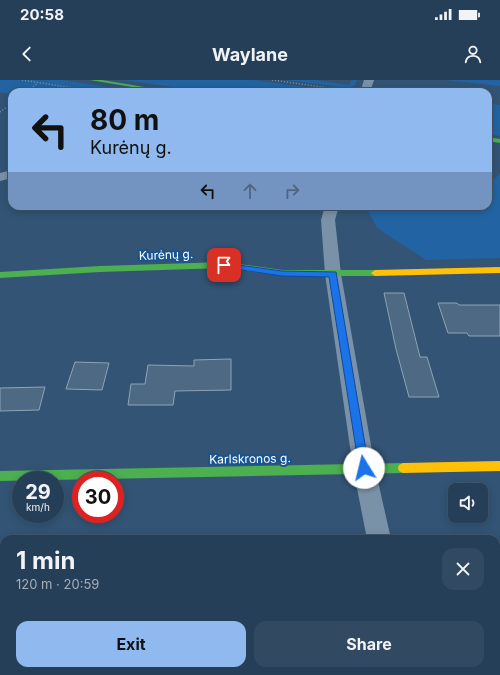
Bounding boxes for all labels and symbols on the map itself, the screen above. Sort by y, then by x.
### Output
street label: Kurėnų g. [139,246,193,263]
pin [207,248,241,282]
position arrow [343,447,385,489]
street label: Karlskronos g. [209,450,291,467]
speed limit sign: 30 [72,471,124,523]

